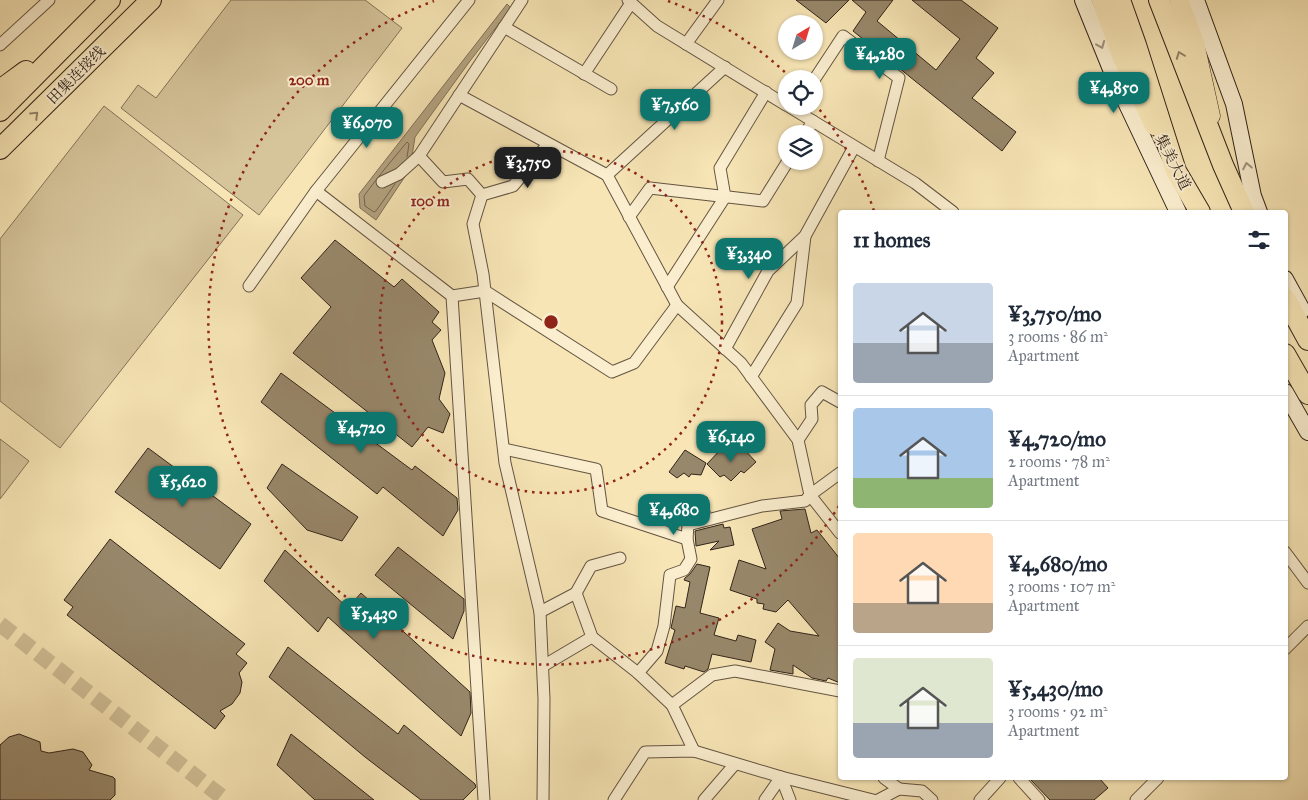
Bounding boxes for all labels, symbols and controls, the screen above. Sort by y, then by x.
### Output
north arrow [778,15,822,60]
map controls [778,15,823,170]
pin: ¥4,280 [839,38,921,80]
one-way arrow [1095,40,1106,49]
street label: 田集连接线 [43,42,109,108]
text: ¥4,280 [855,44,905,63]
one-way arrow [1176,51,1186,60]
button: locate [778,70,823,115]
text: 200 m [289,71,330,89]
pin: ¥4,850 [1073,72,1155,114]
text: ¥4,850 [1089,78,1139,97]
pin: ¥7,560 [634,88,716,131]
text: ¥7,560 [651,95,699,114]
pin: ¥6,070 [326,106,408,149]
one-way arrow [29,112,38,121]
text: ¥6,070 [342,113,392,132]
button: layers [778,125,823,170]
street label: 集美大道 [1151,131,1195,193]
pin: ¥3,750 [487,146,569,189]
text: ¥3,750 [505,153,551,172]
one-way arrow [1242,161,1253,170]
text: 100 m [410,192,450,210]
icon: filters [1245,226,1273,254]
text: 11 homes [853,227,930,253]
pin: ¥3,340 [708,238,790,280]
text: ¥3,340 [726,244,772,263]
text: ¥3,750/mo [1008,301,1102,327]
icon: home [893,303,953,363]
centre of rings [542,313,560,331]
text: 3 rooms · 86 m² [1008,327,1108,346]
text: Apartment [1008,346,1080,365]
pin: ¥4,720 [320,412,402,454]
text: ¥4,720 [337,418,385,437]
pin: ¥6,140 [690,420,772,463]
text: ¥4,720/mo [1008,426,1106,452]
text: ¥6,140 [707,427,755,446]
icon: home [893,428,953,488]
text: 2 rooms · 78 m² [1008,452,1110,471]
pin: ¥5,620 [142,466,224,508]
text: Apartment [1008,471,1080,490]
text: ¥5,620 [159,472,207,491]
pin: ¥4,680 [633,494,715,536]
text: ¥4,680 [649,500,699,519]
text: ¥4,680/mo [1008,551,1108,577]
icon: home [893,553,953,613]
text: 3 rooms · 107 m² [1008,577,1115,596]
text: Apartment [1008,596,1080,615]
pin: ¥5,430 [333,598,415,640]
text: ¥5,430 [351,604,397,623]
text: ¥5,430/mo [1008,676,1103,702]
icon: home [893,678,953,738]
text: 3 rooms · 92 m² [1008,702,1108,721]
text: Apartment [1008,721,1080,740]

